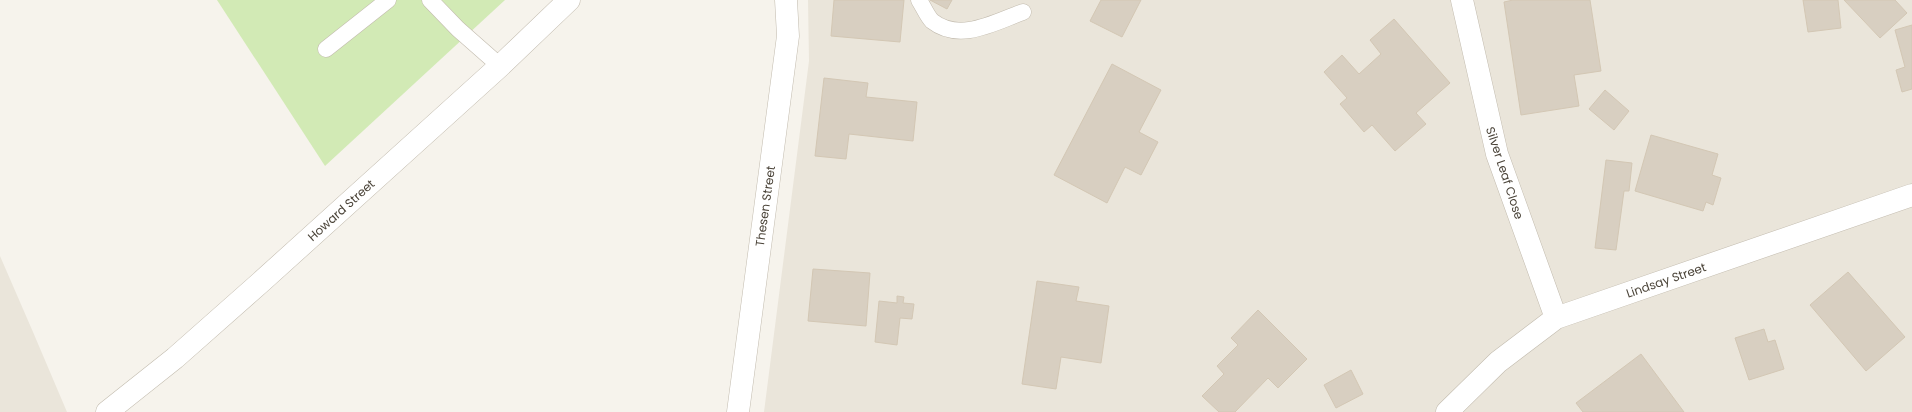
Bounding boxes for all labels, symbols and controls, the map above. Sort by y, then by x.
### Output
street label: Silver Leaf Close [1482,125,1528,221]
street label: Thesen Street [751,165,779,247]
street label: Howard Street [304,175,378,245]
street label: Lindsay Street [1624,258,1708,302]

